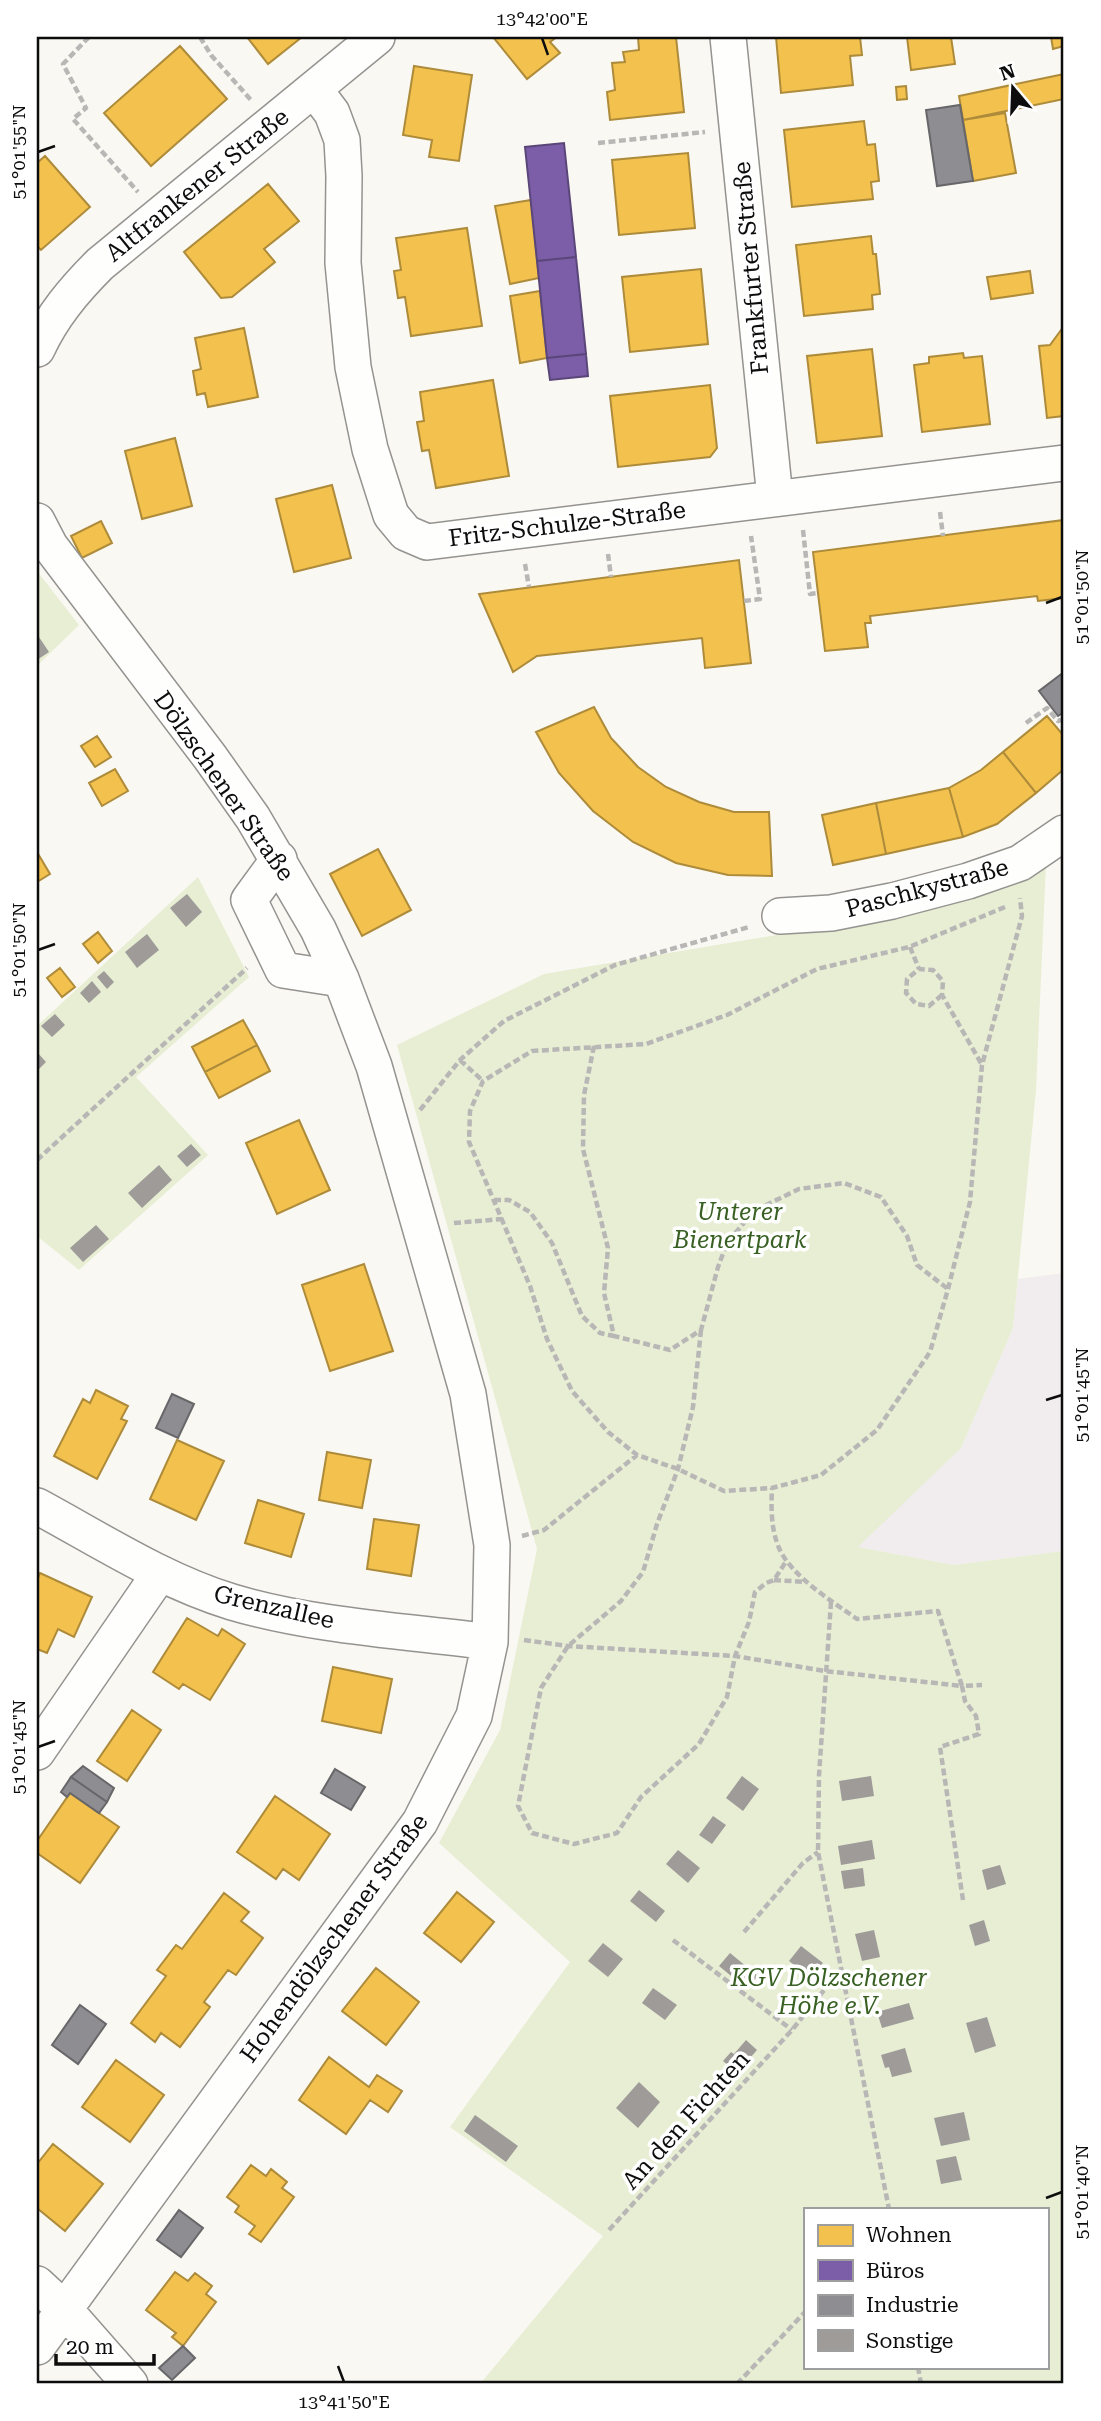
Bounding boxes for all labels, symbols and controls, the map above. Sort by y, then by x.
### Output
text: 13°42'00"E [496,8,588,29]
north arrow [978,52,1048,122]
text: N [997,59,1019,86]
street label: Altfrankener Straße [100,103,294,267]
text: 51°01'55"N [8,105,29,199]
street label: Frankfurter Straße [728,160,774,376]
street label: Fritz-Schulze-Straße [447,496,687,552]
text: 51°01'50"N [1071,550,1092,644]
street label: Dölzschener Straße [148,686,300,886]
street label: Paschkystraße [842,853,1012,923]
text: 51°01'50"N [8,903,29,997]
park label: Unterer Bienertpark [672,1198,807,1254]
text: 51°01'45"N [1071,1348,1092,1442]
street label: Grenzallee [211,1580,337,1634]
text: 51°01'45"N [8,1700,29,1794]
street label: Hohendölzschener Straße [234,1808,434,2068]
park label: KGV Dölzschener Höhe e.V. [730,1964,927,2020]
street label: An den Fichten [616,2045,756,2195]
text: 51°01'40"N [1071,2145,1092,2239]
legend [804,2208,1048,2368]
text: Wohnen [866,2223,952,2247]
text: Büros [866,2259,924,2283]
text: Industrie [866,2293,959,2317]
scale bar [56,2323,154,2367]
text: Sonstige [866,2329,953,2353]
text: 20 m [66,2335,114,2359]
text: 13°41'50"E [298,2391,390,2412]

